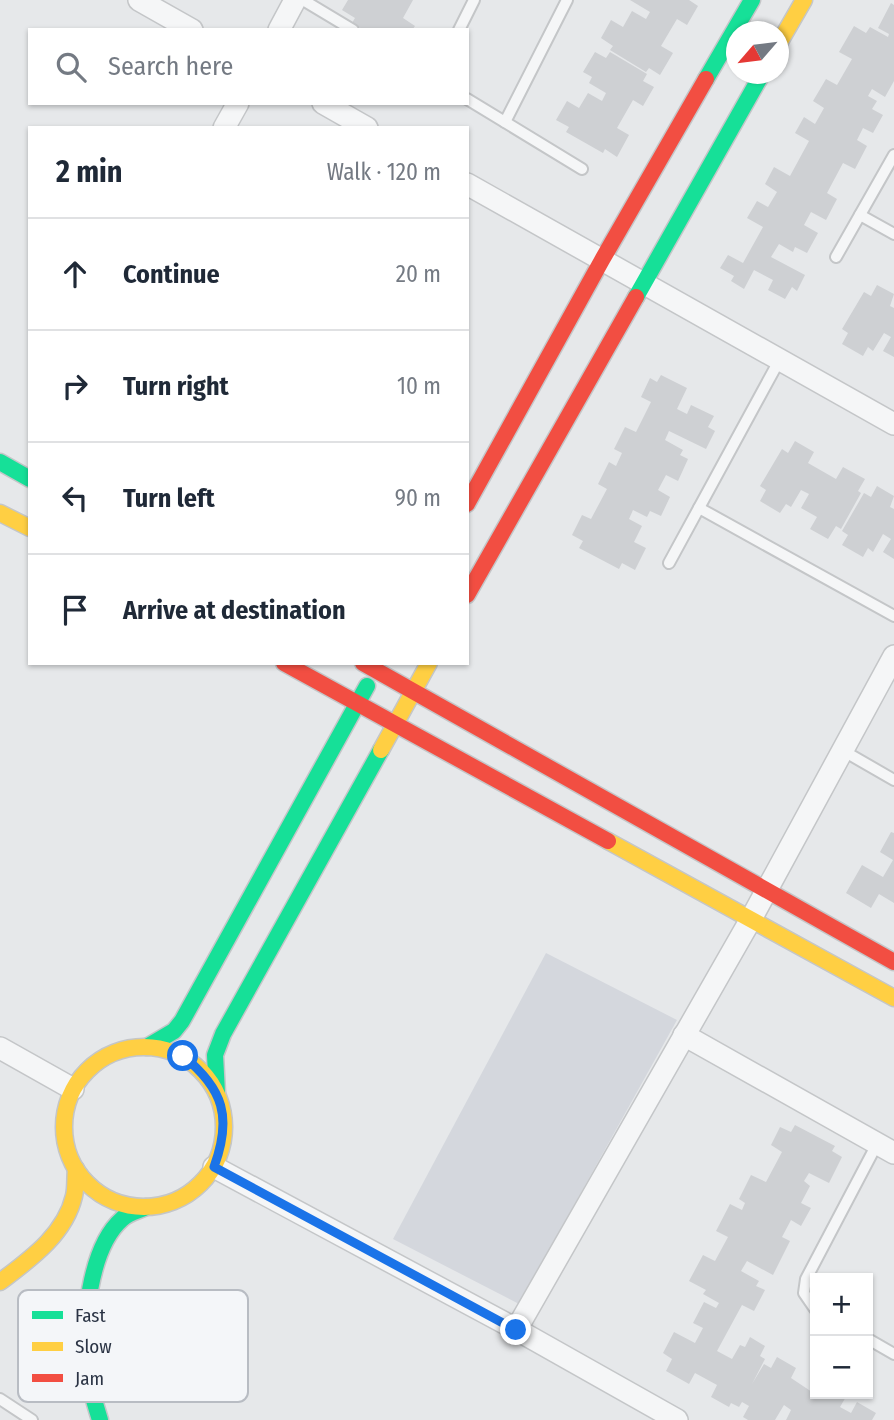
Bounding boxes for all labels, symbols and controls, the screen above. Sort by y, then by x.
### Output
north arrow [726,21,789,84]
search box [28,28,469,105]
icon: search [52,48,90,86]
text: Search here [108,51,233,82]
text: 2 min [56,154,123,190]
text: Walk · 120 m [327,158,441,186]
icon: ahead [56,255,94,293]
text: Continue [123,259,220,290]
text: 20 m [396,260,441,288]
icon: right [56,367,94,405]
text: Turn right [123,371,229,402]
text: 10 m [397,372,441,400]
icon: left [56,479,94,517]
text: Turn left [123,483,215,514]
text: 90 m [395,484,441,512]
icon: arrive [56,591,94,629]
text: Arrive at destination [123,595,346,626]
route start [167,1040,198,1071]
map controls [810,1273,873,1399]
button: + [810,1273,873,1336]
legend [18,1290,248,1402]
text: Fast [75,1304,106,1327]
route end [500,1314,531,1345]
text: Slow [75,1335,112,1358]
button: − [810,1336,873,1399]
text: Jam [75,1367,104,1390]

